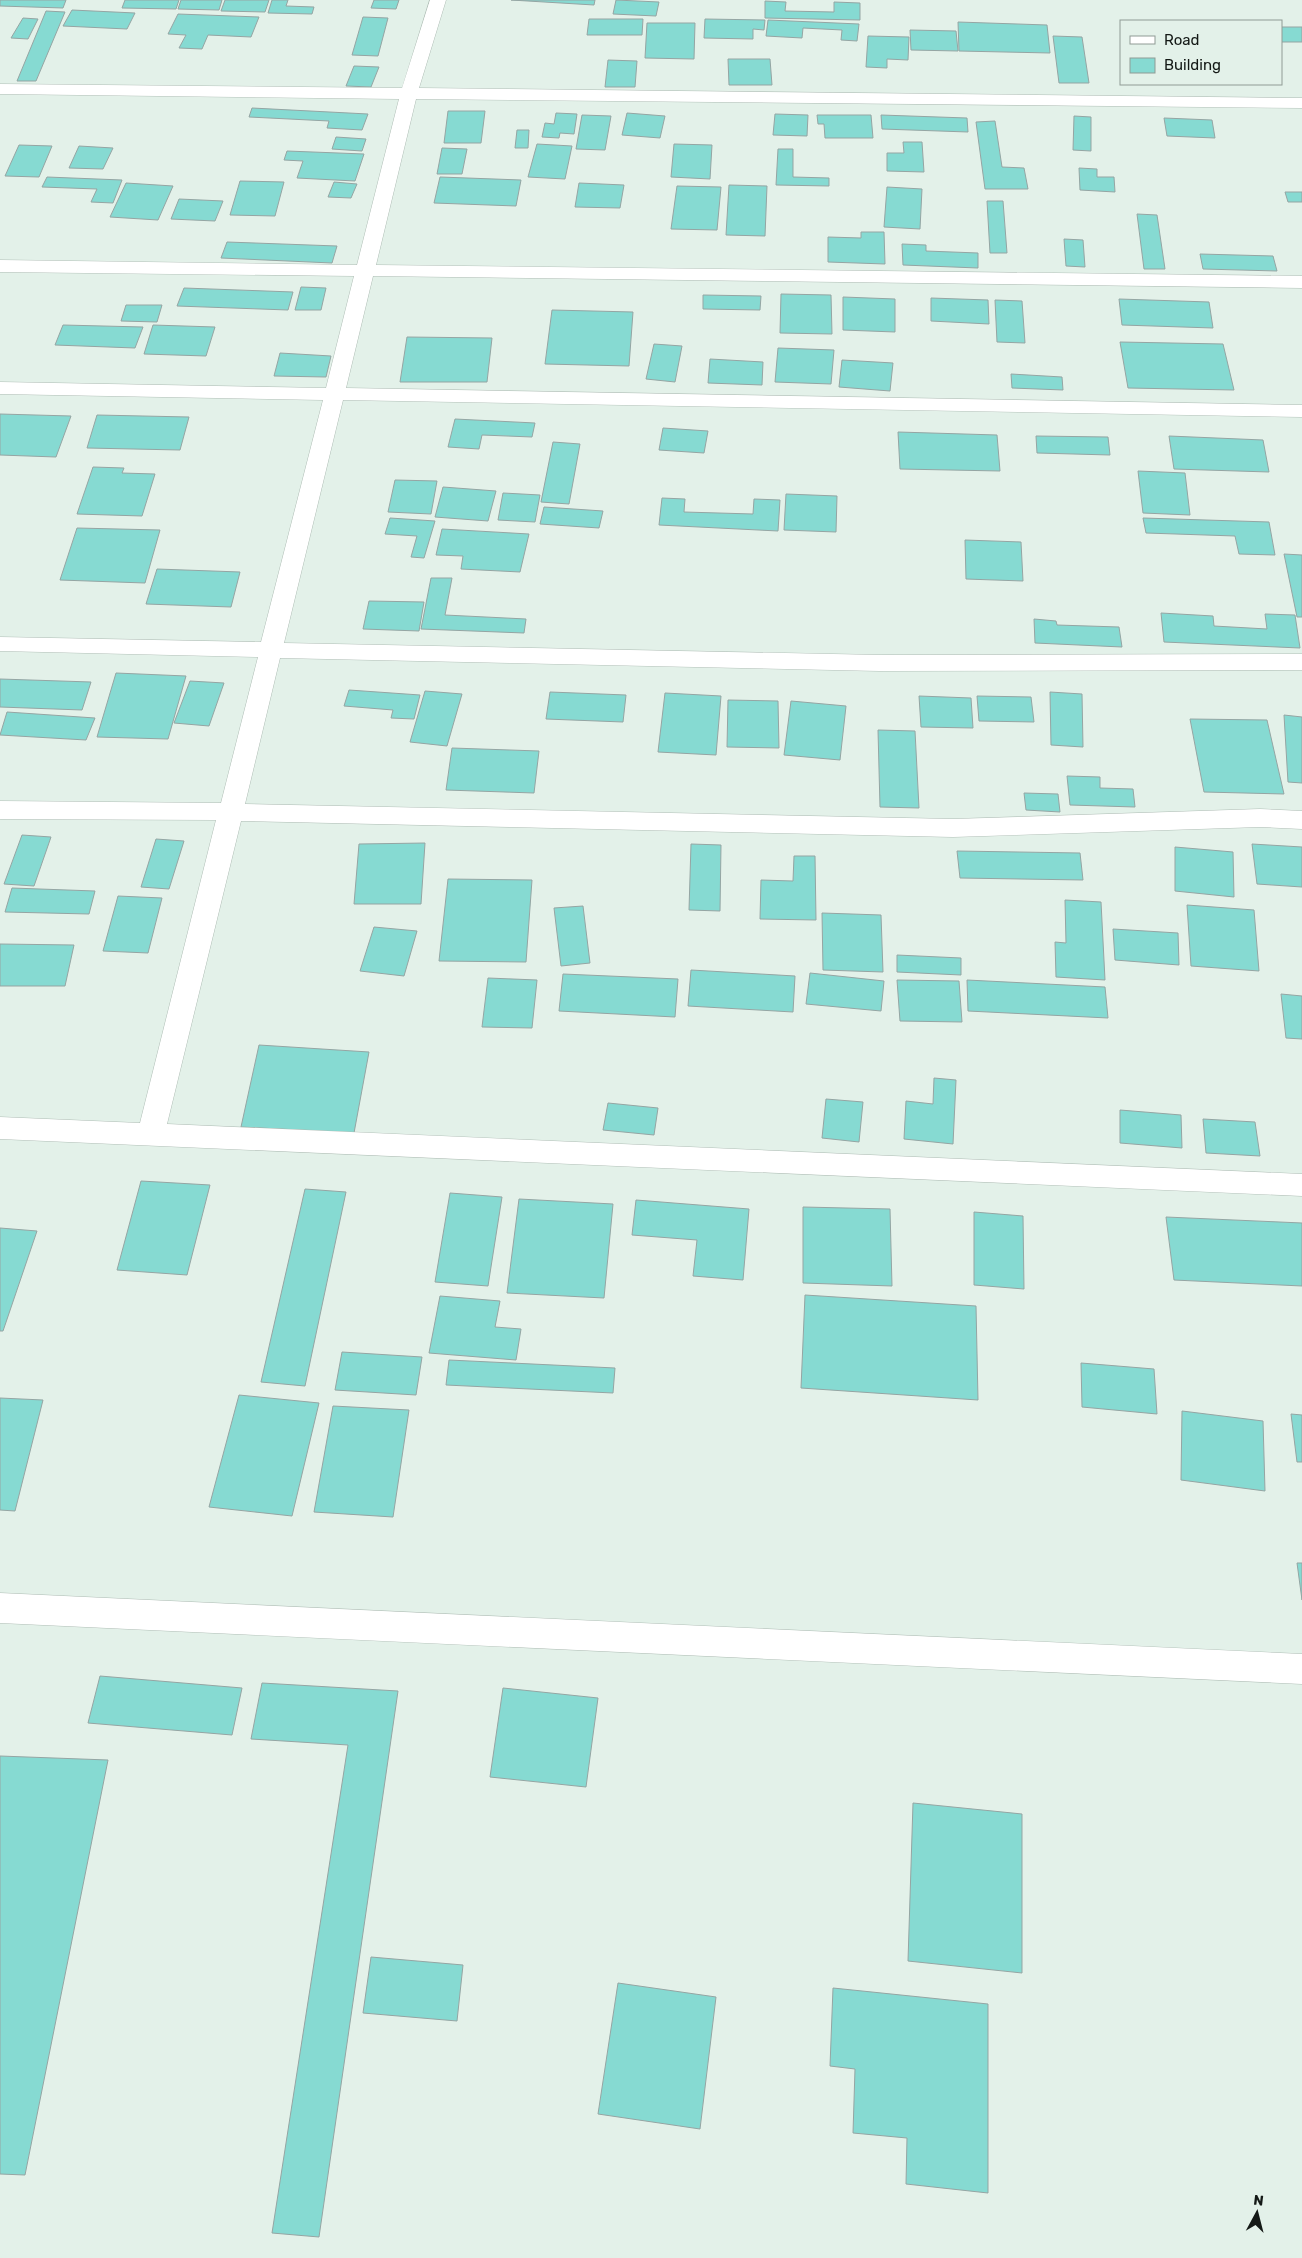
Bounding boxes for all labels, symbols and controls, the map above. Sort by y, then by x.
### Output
legend [1120,20,1282,85]
text: Road [1164,31,1200,49]
text: Building [1164,56,1221,74]
north arrow [1232,2188,1282,2238]
text: N [1252,2192,1265,2210]

